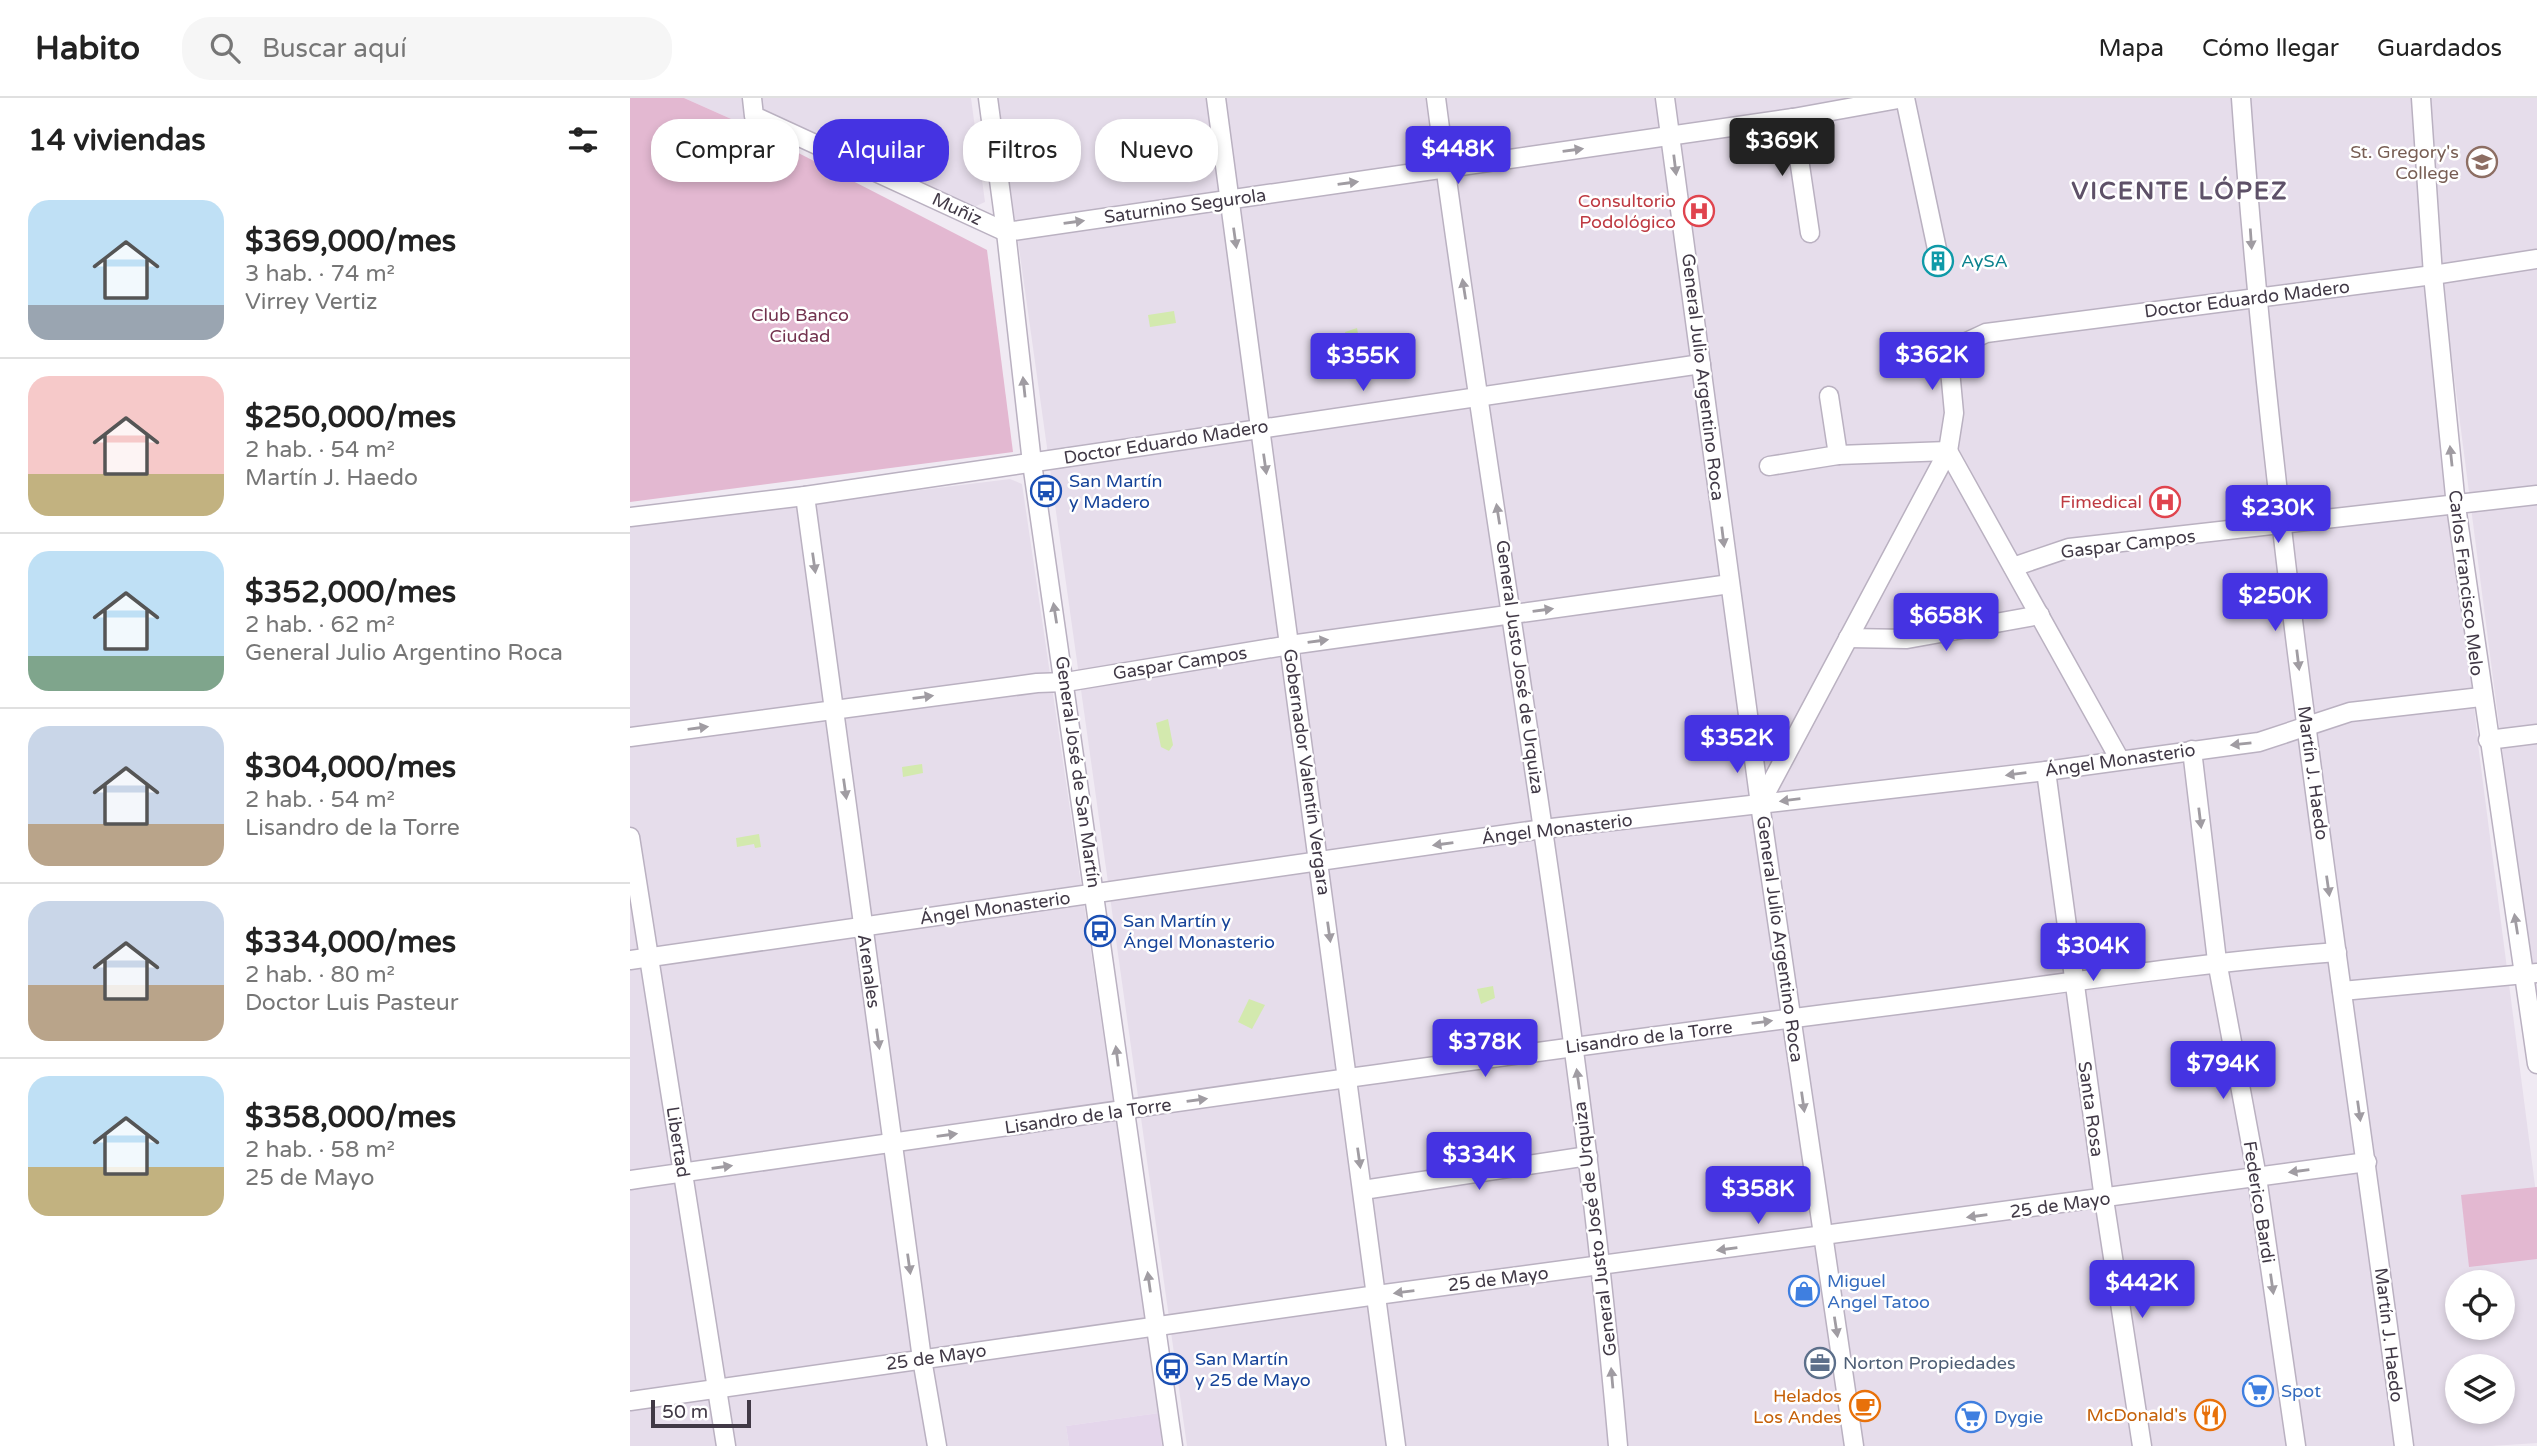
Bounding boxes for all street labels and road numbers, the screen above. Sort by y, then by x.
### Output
street label: Saturnino Segurola [1103,184,1267,228]
street label: Muñiz [929,188,985,230]
street label: General Julio Argentino Roca [1677,252,1729,502]
street label: Doctor Eduardo Madero [2143,275,2351,323]
street label: Doctor Eduardo Madero [1062,415,1270,469]
street label: Carlos Francisco Melo [2444,489,2488,677]
street label: Gaspar Campos [2059,525,2197,563]
street label: General Justo José de Urquiza [1491,539,1549,795]
street label: Gaspar Campos [1111,642,1249,684]
street label: Gobernador Valentín Vergara [1279,647,1335,897]
street label: General José de San Martín [1051,655,1105,889]
street label: Martín J. Haedo [2293,704,2333,842]
street label: Ángel Monasterio [2043,739,2197,781]
street label: Ángel Monasterio [1480,809,1634,849]
street label: General Julio Argentino Roca [1752,814,1808,1064]
street label: Ángel Monasterio [918,887,1072,929]
street label: Arenales [853,933,885,1009]
street label: Lisandro de la Torre [1564,1016,1734,1058]
street label: Santa Rosa [2073,1060,2109,1158]
street label: Lisandro de la Torre [1003,1093,1173,1139]
street label: General Justo José de Urquiza [1568,1100,1622,1358]
street label: Libertad [662,1105,694,1179]
street label: Federico Bardi [2238,1139,2280,1265]
street label: 25 de Mayo [2008,1187,2112,1223]
street label: 25 de Mayo [1446,1262,1550,1296]
street label: Martín J. Haedo [2370,1266,2408,1404]
street label: 25 de Mayo [884,1339,988,1375]

